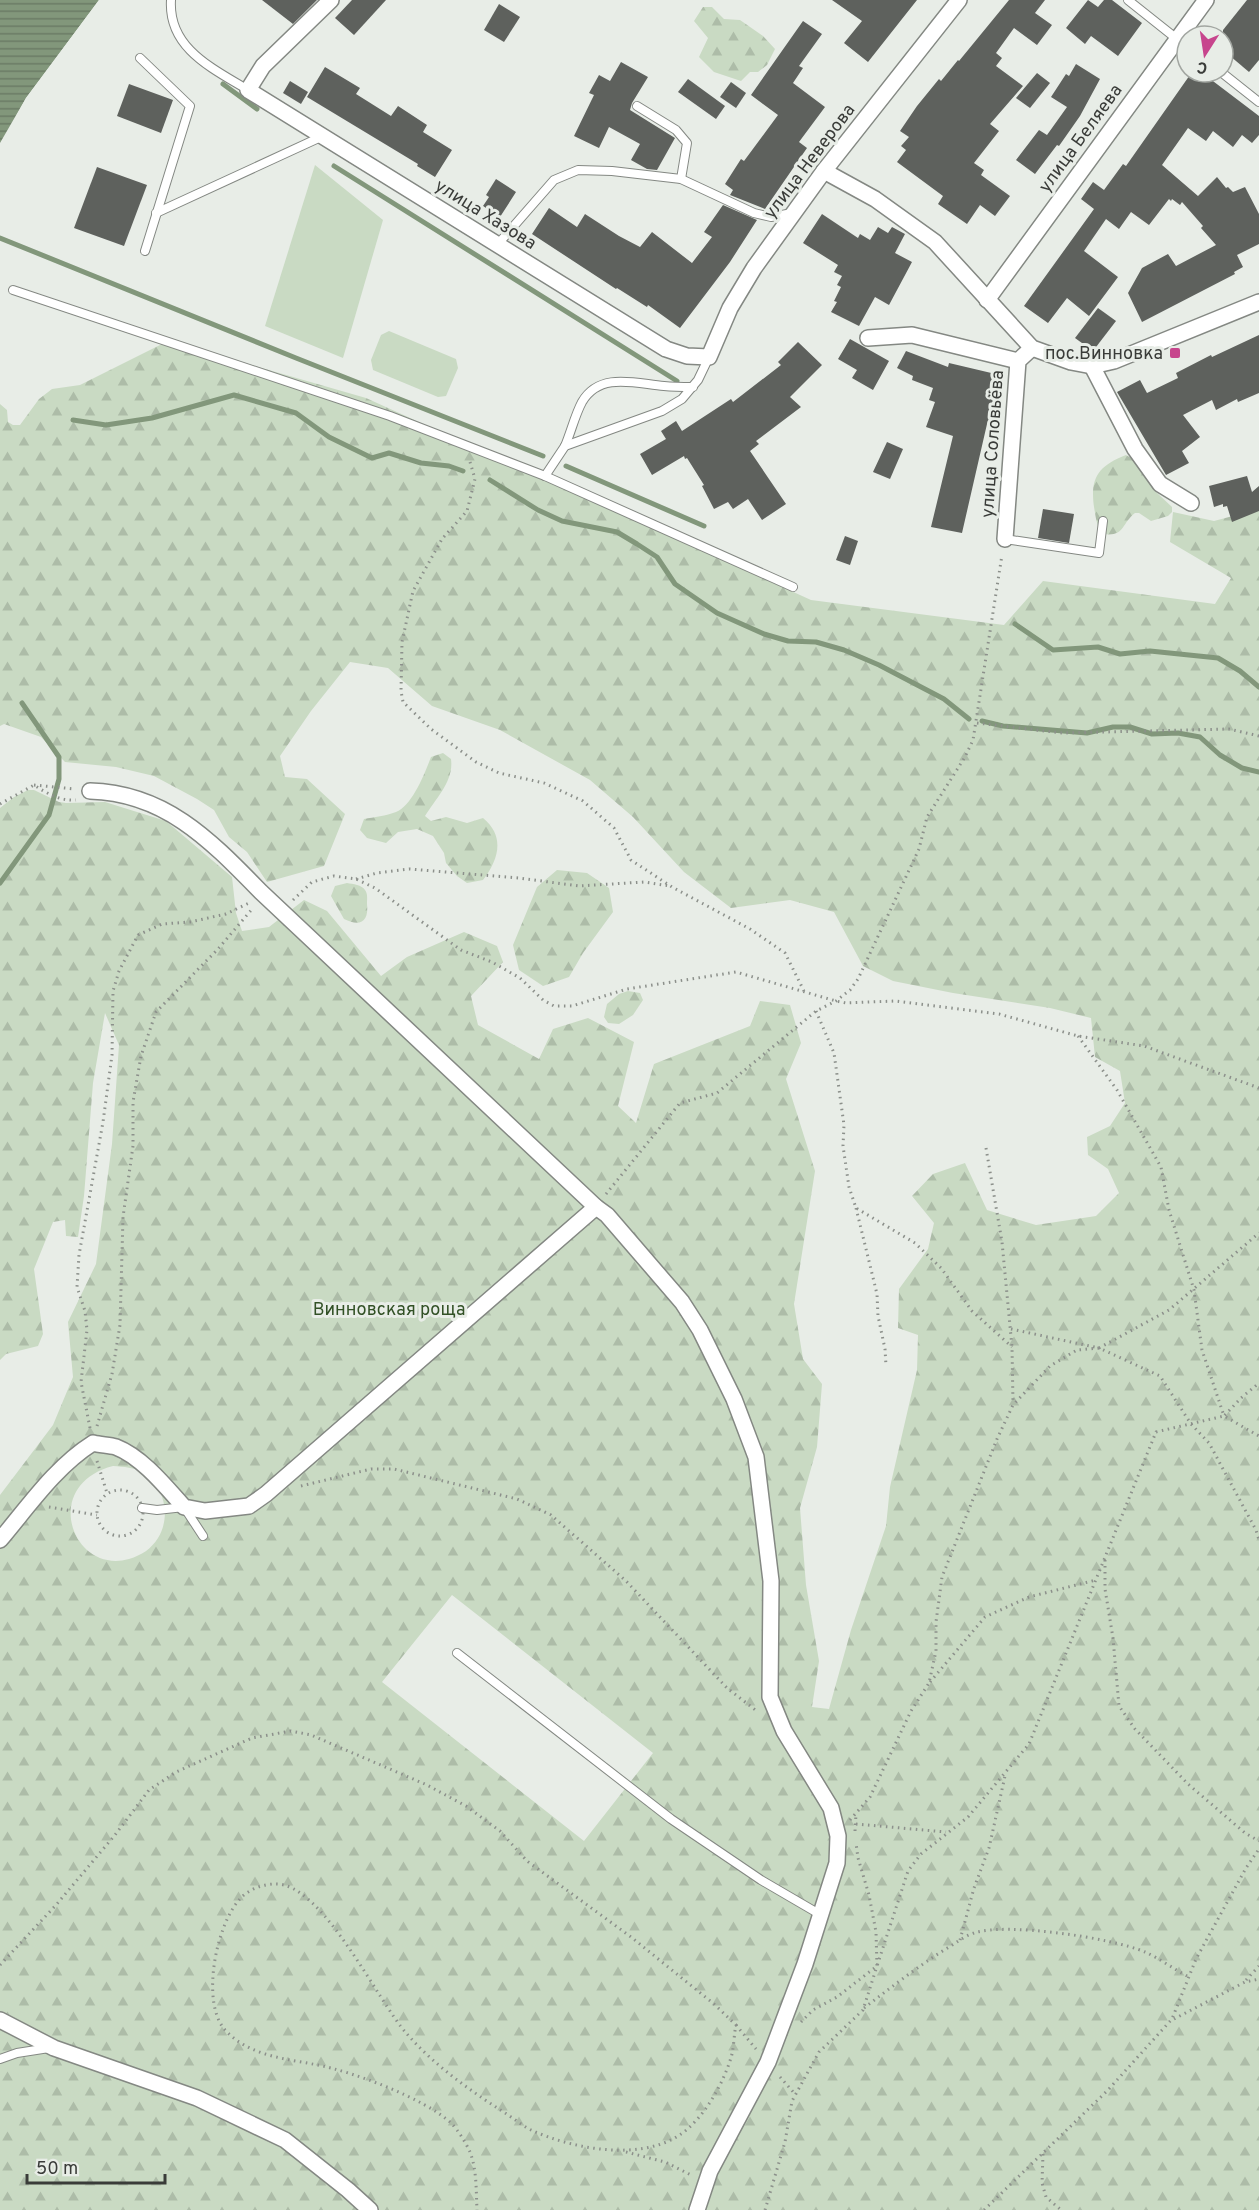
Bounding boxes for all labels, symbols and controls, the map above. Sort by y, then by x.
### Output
north arrow [1175,24,1235,84]
text: С [1195,56,1209,78]
street label: улица Беляева [1034,80,1128,198]
street label: улица Неверова [759,100,861,224]
street label: улица Хазова [430,175,540,256]
place label: пос.Винновка [1045,343,1163,366]
marker: пос.Винновка [1168,346,1182,360]
street label: улица Соловьёва [977,369,1010,519]
park label: Винновская роща [313,1299,465,1322]
scale bar [27,2147,165,2185]
text: 50 m [36,2158,78,2181]

